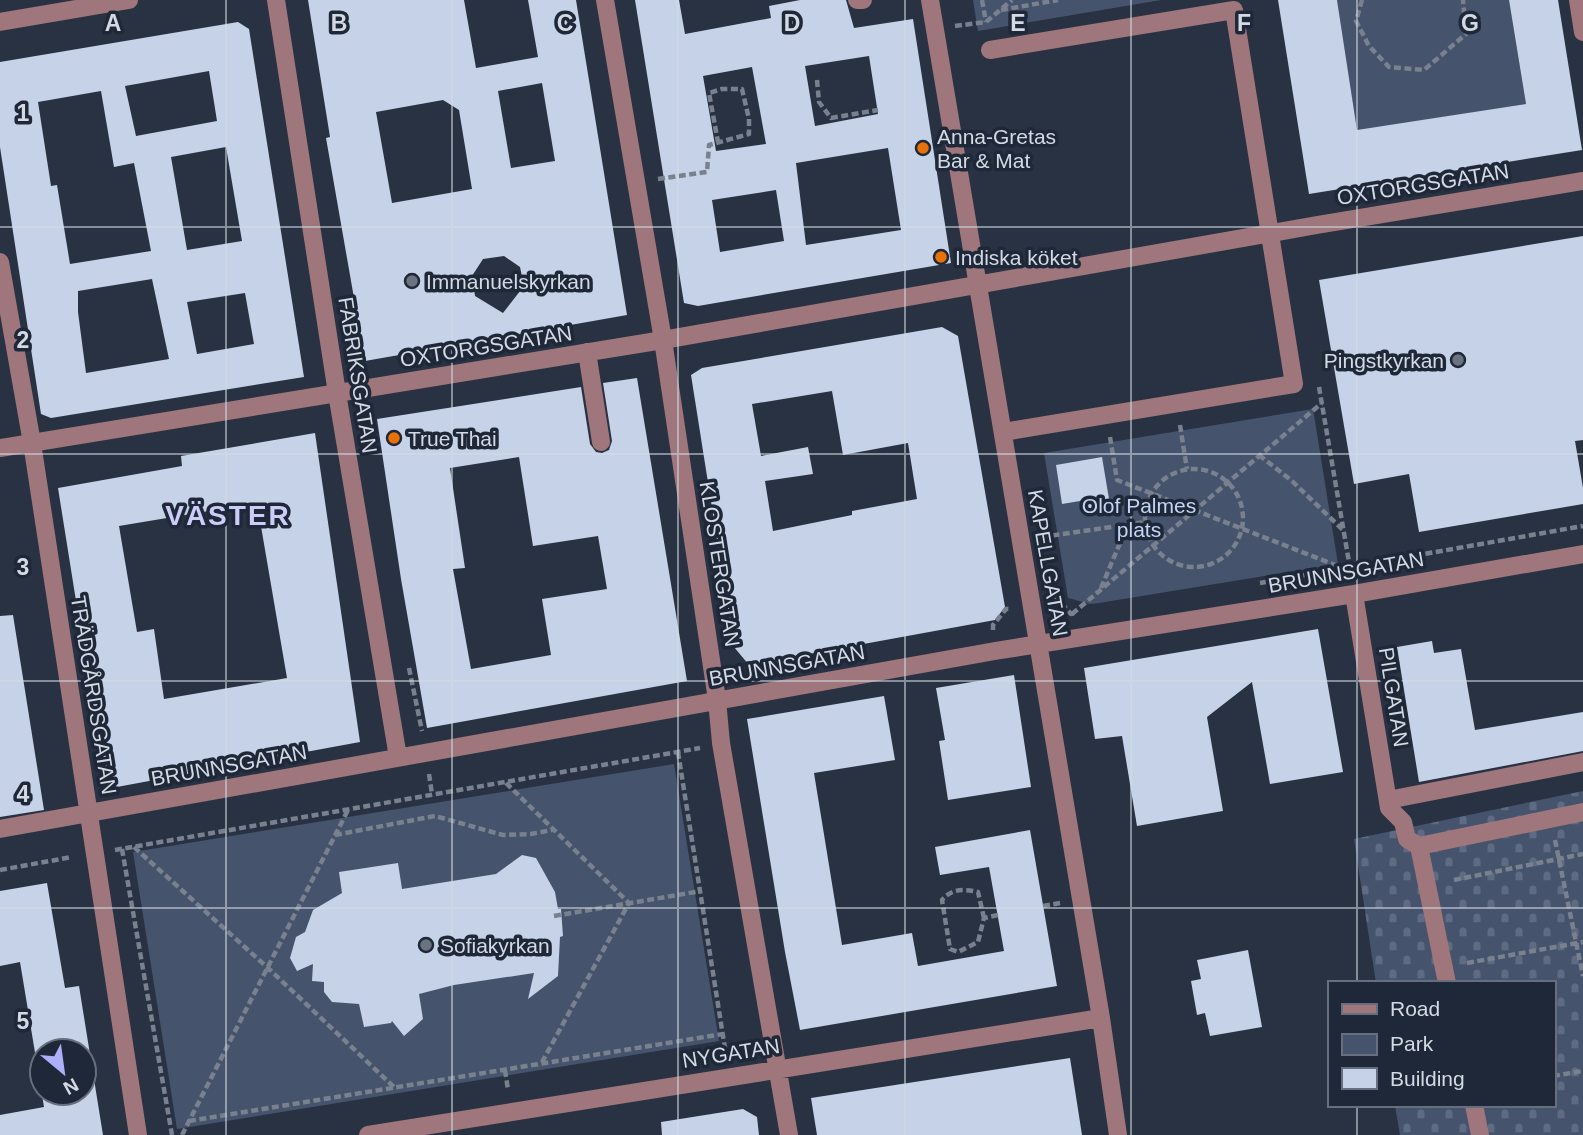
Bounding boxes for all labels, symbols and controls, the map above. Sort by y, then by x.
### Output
text: A [105,10,121,36]
text: B [331,10,347,36]
text: C [557,10,573,36]
text: D [784,10,800,36]
text: E [1010,10,1026,36]
text: F [1237,10,1251,36]
text: G [1461,10,1479,36]
text: 1 [17,100,30,126]
place label: Anna-Gretas Bar & Mat [937,125,1056,172]
marker: Anna-Gretas Bar & Mat [915,140,931,156]
street label: OXTORGSGATAN [1335,159,1511,209]
place label: Indiska köket [955,246,1078,269]
marker: Indiska köket [933,249,949,265]
place label: Immanuelskyrkan [426,270,591,293]
marker: Immanuelskyrkan [404,273,420,289]
street label: FABRIKSGATAN [334,295,382,455]
street label: OXTORGSGATAN [398,321,574,371]
text: 2 [17,327,29,353]
place label: Pingstkyrkan [1324,349,1444,372]
marker: Pingstkyrkan [1450,352,1466,368]
place label: True Thai [408,427,497,450]
marker: True Thai [386,430,402,446]
street label: KLOSTERGATAN [696,480,744,648]
street label: KAPELLGATAN [1024,488,1072,638]
park label: Olof Palmes plats [1082,494,1196,541]
district label: VÄSTER [165,500,291,531]
street label: BRUNNSGATAN [1266,547,1426,597]
text: 3 [17,554,29,580]
street label: TRÄDGÅRDSGATAN [67,594,121,796]
street label: BRUNNSGATAN [707,640,867,690]
street label: PILGATAN [1375,645,1413,749]
street label: BRUNNSGATAN [149,740,309,790]
text: 4 [17,781,30,807]
place label: Sofiakyrkan [440,934,550,957]
marker: Sofiakyrkan [418,937,434,953]
legend [1328,981,1555,1107]
text: Road [1390,997,1440,1020]
text: 5 [17,1008,30,1034]
text: Park [1390,1032,1434,1055]
street label: NYGATAN [681,1034,781,1072]
north arrow [28,1037,98,1107]
text: Building [1390,1067,1465,1090]
text: N [60,1074,82,1099]

